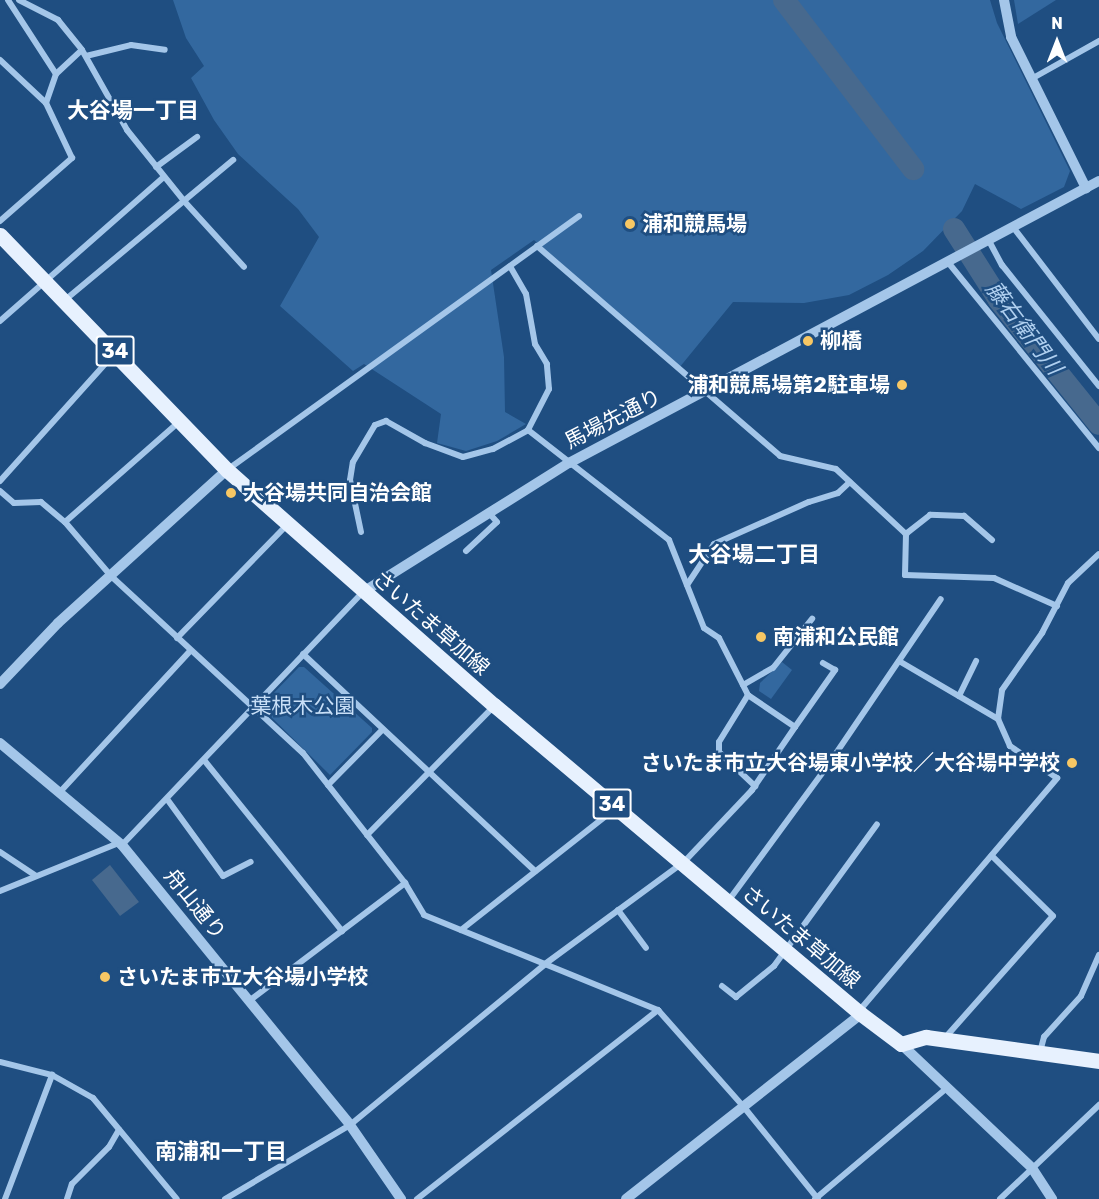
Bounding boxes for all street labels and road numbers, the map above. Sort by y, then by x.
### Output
road number: 34 [96,334,134,368]
street label: 馬場先通り [561,384,665,454]
street label: さいたま草加線 [367,565,495,681]
road number: 34 [592,787,632,821]
street label: 舟山通り [159,863,231,945]
street label: さいたま草加線 [737,880,865,994]

